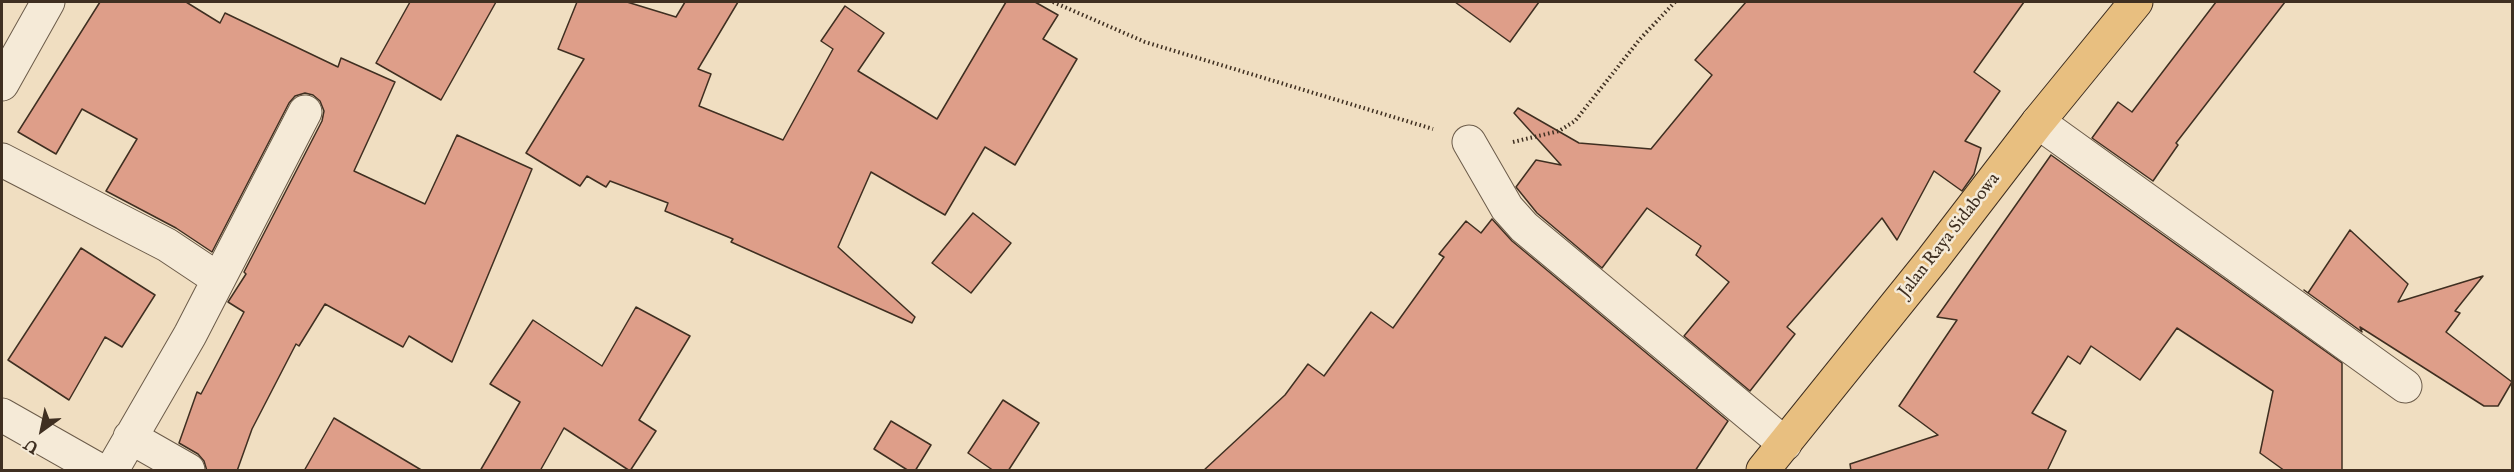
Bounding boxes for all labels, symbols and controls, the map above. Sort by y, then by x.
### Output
street label: Jalan Raya Sidabowa [1895,169,2005,303]
north arrow [12,400,72,460]
text: U [21,433,43,457]

